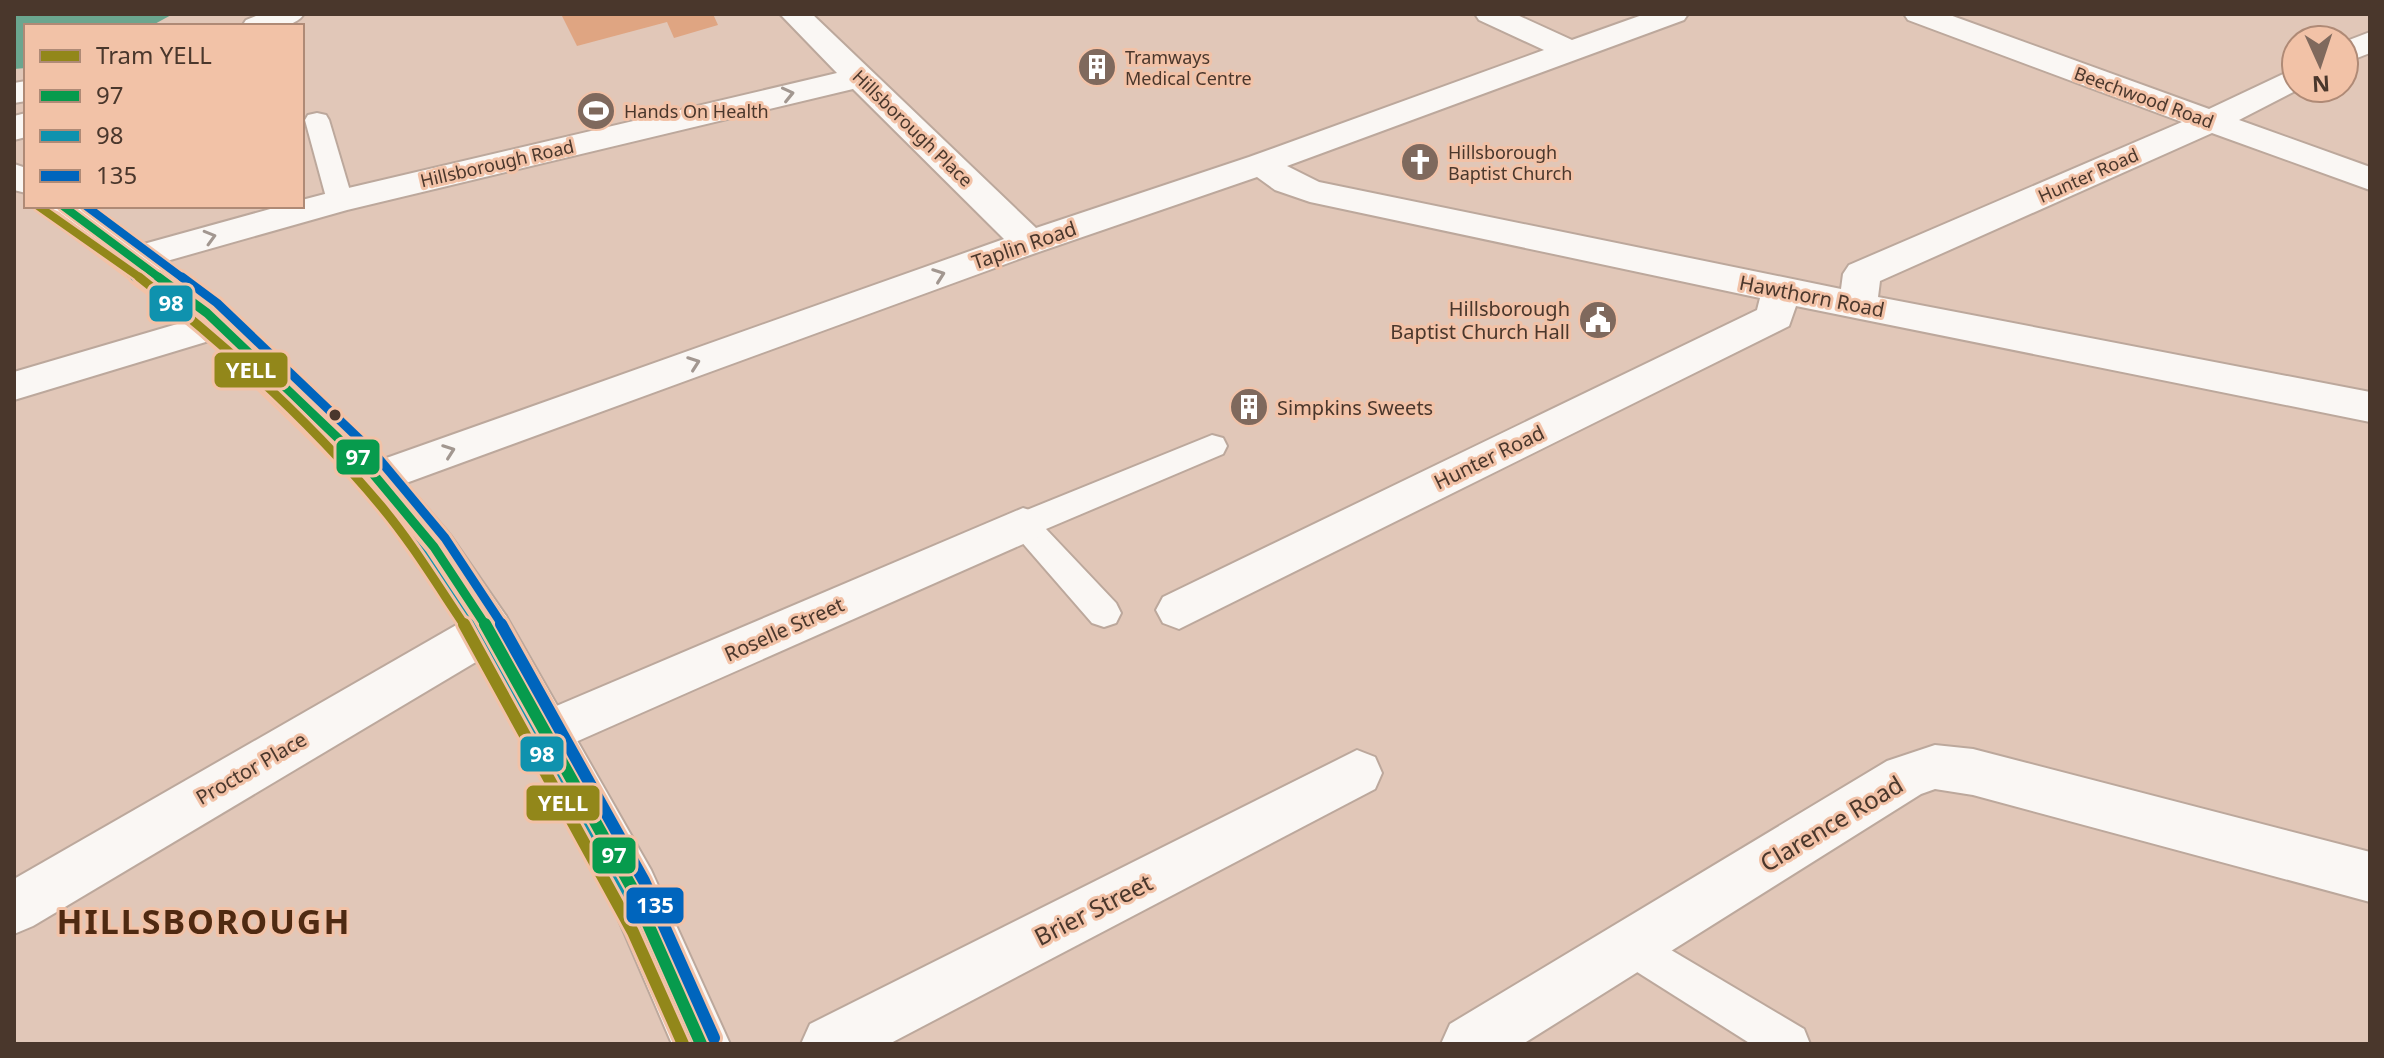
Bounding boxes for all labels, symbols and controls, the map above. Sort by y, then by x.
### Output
legend [24,24,304,208]
north arrow [2280,24,2360,104]
text: Tram YELL [96,38,212,71]
place label: Tramways Medical Centre [1125,45,1252,90]
building icon: Tramways Medical Centre [1076,46,1118,88]
street label: Beechwood Road [2071,61,2217,133]
street label: Hillsborough Place [848,64,978,192]
text: N [2311,70,2331,100]
text: 97 [96,78,123,111]
one-way arrow [781,86,795,103]
sports icon: Hands On Health [575,90,617,132]
place label: Hands On Health [624,99,769,123]
text: 98 [96,118,123,151]
street label: Hillsborough Road [418,134,576,192]
place label: Hillsborough Baptist Church [1448,140,1572,185]
church icon: Hillsborough Baptist Church [1399,141,1441,183]
street label: Hunter Road [2034,142,2142,208]
text: 135 [96,158,137,191]
street label: Taplin Road [968,214,1080,276]
one-way arrow [202,230,216,246]
one-way arrow [931,269,945,285]
street label: Hawthorn Road [1737,269,1887,323]
line badge: 98 [148,284,194,323]
text: 98 [158,287,184,317]
place label: Hillsborough Baptist Church Hall [1390,295,1570,345]
public building icon: Hillsborough Baptist Church Hall [1577,299,1619,341]
line badge: YELL [213,351,289,389]
text: YELL [226,354,276,384]
one-way arrow [686,356,700,373]
building icon: Simpkins Sweets [1228,386,1270,428]
place label: Simpkins Sweets [1277,394,1433,421]
unlabelled marker [327,407,343,423]
street label: Hunter Road [1429,419,1549,495]
line badge: 97 [335,438,381,476]
text: 97 [345,441,371,471]
one-way arrow [441,444,455,461]
street label: Roselle Street [720,591,848,667]
street label: Proctor Place [191,725,311,811]
line badge: 98 [519,735,565,773]
text: 98 [529,738,555,768]
street label: Clarence Road [1753,767,1909,879]
line badge: YELL [525,784,601,822]
text: YELL [538,787,588,817]
line badge: 97 [591,836,637,875]
text: 97 [601,839,627,869]
street label: Brier Street [1028,865,1158,953]
line badge: 135 [625,886,685,925]
text: 135 [636,889,674,919]
district label: HILLSBOROUGH [56,898,352,944]

